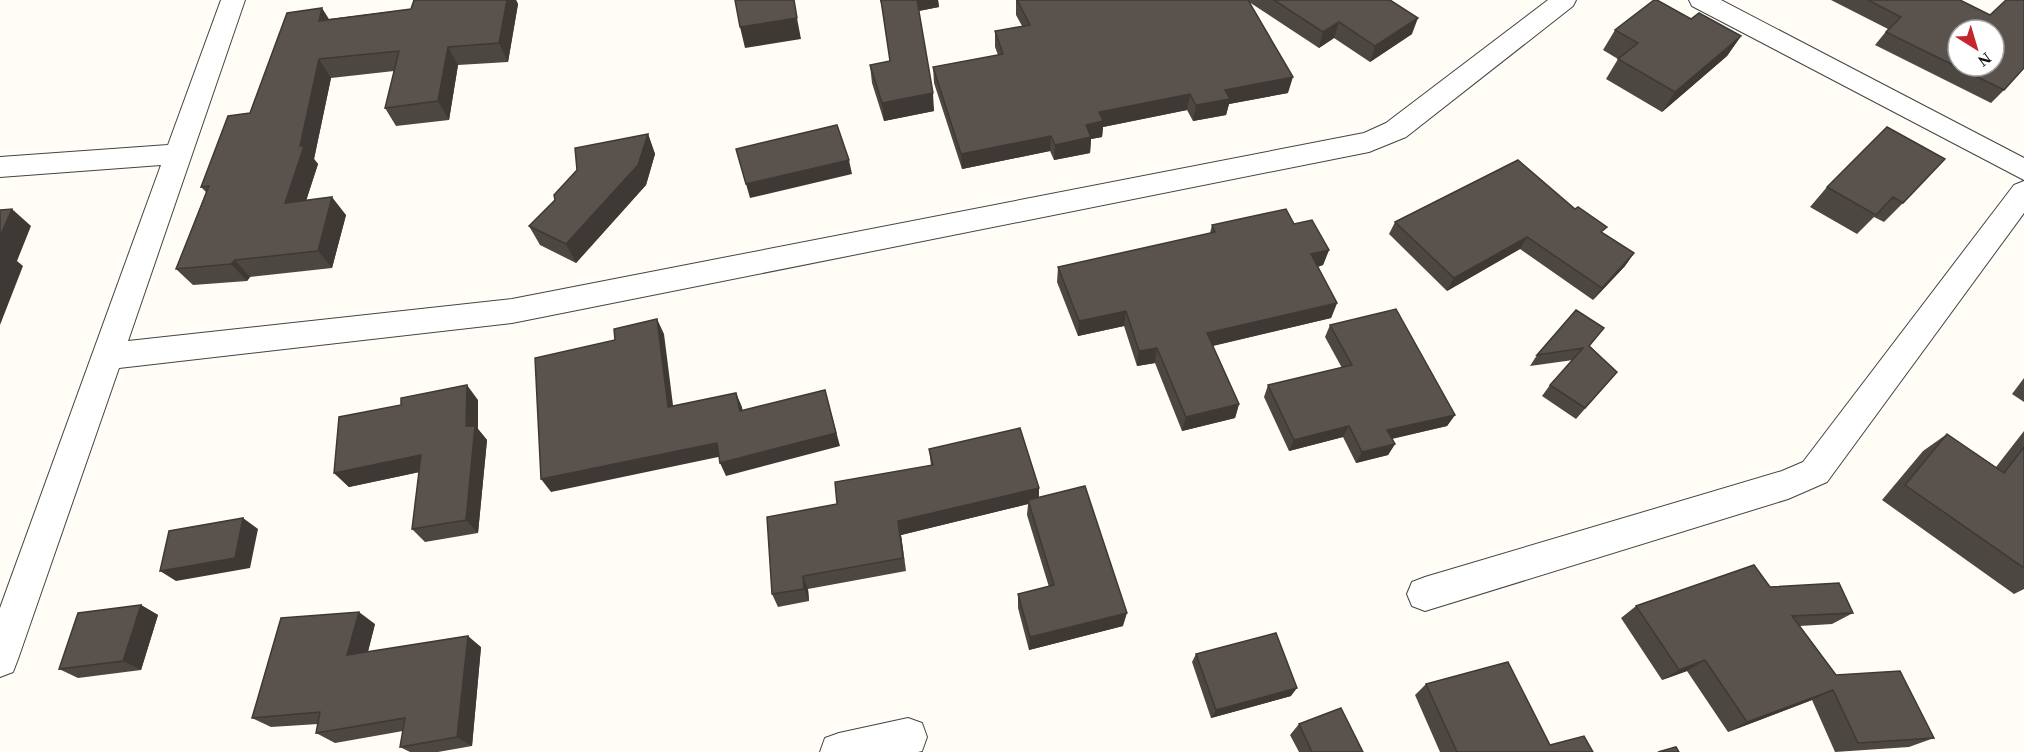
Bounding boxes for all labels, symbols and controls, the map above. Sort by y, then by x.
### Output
north arrow [1946,18,2006,78]
text: N [1975,49,1994,70]

